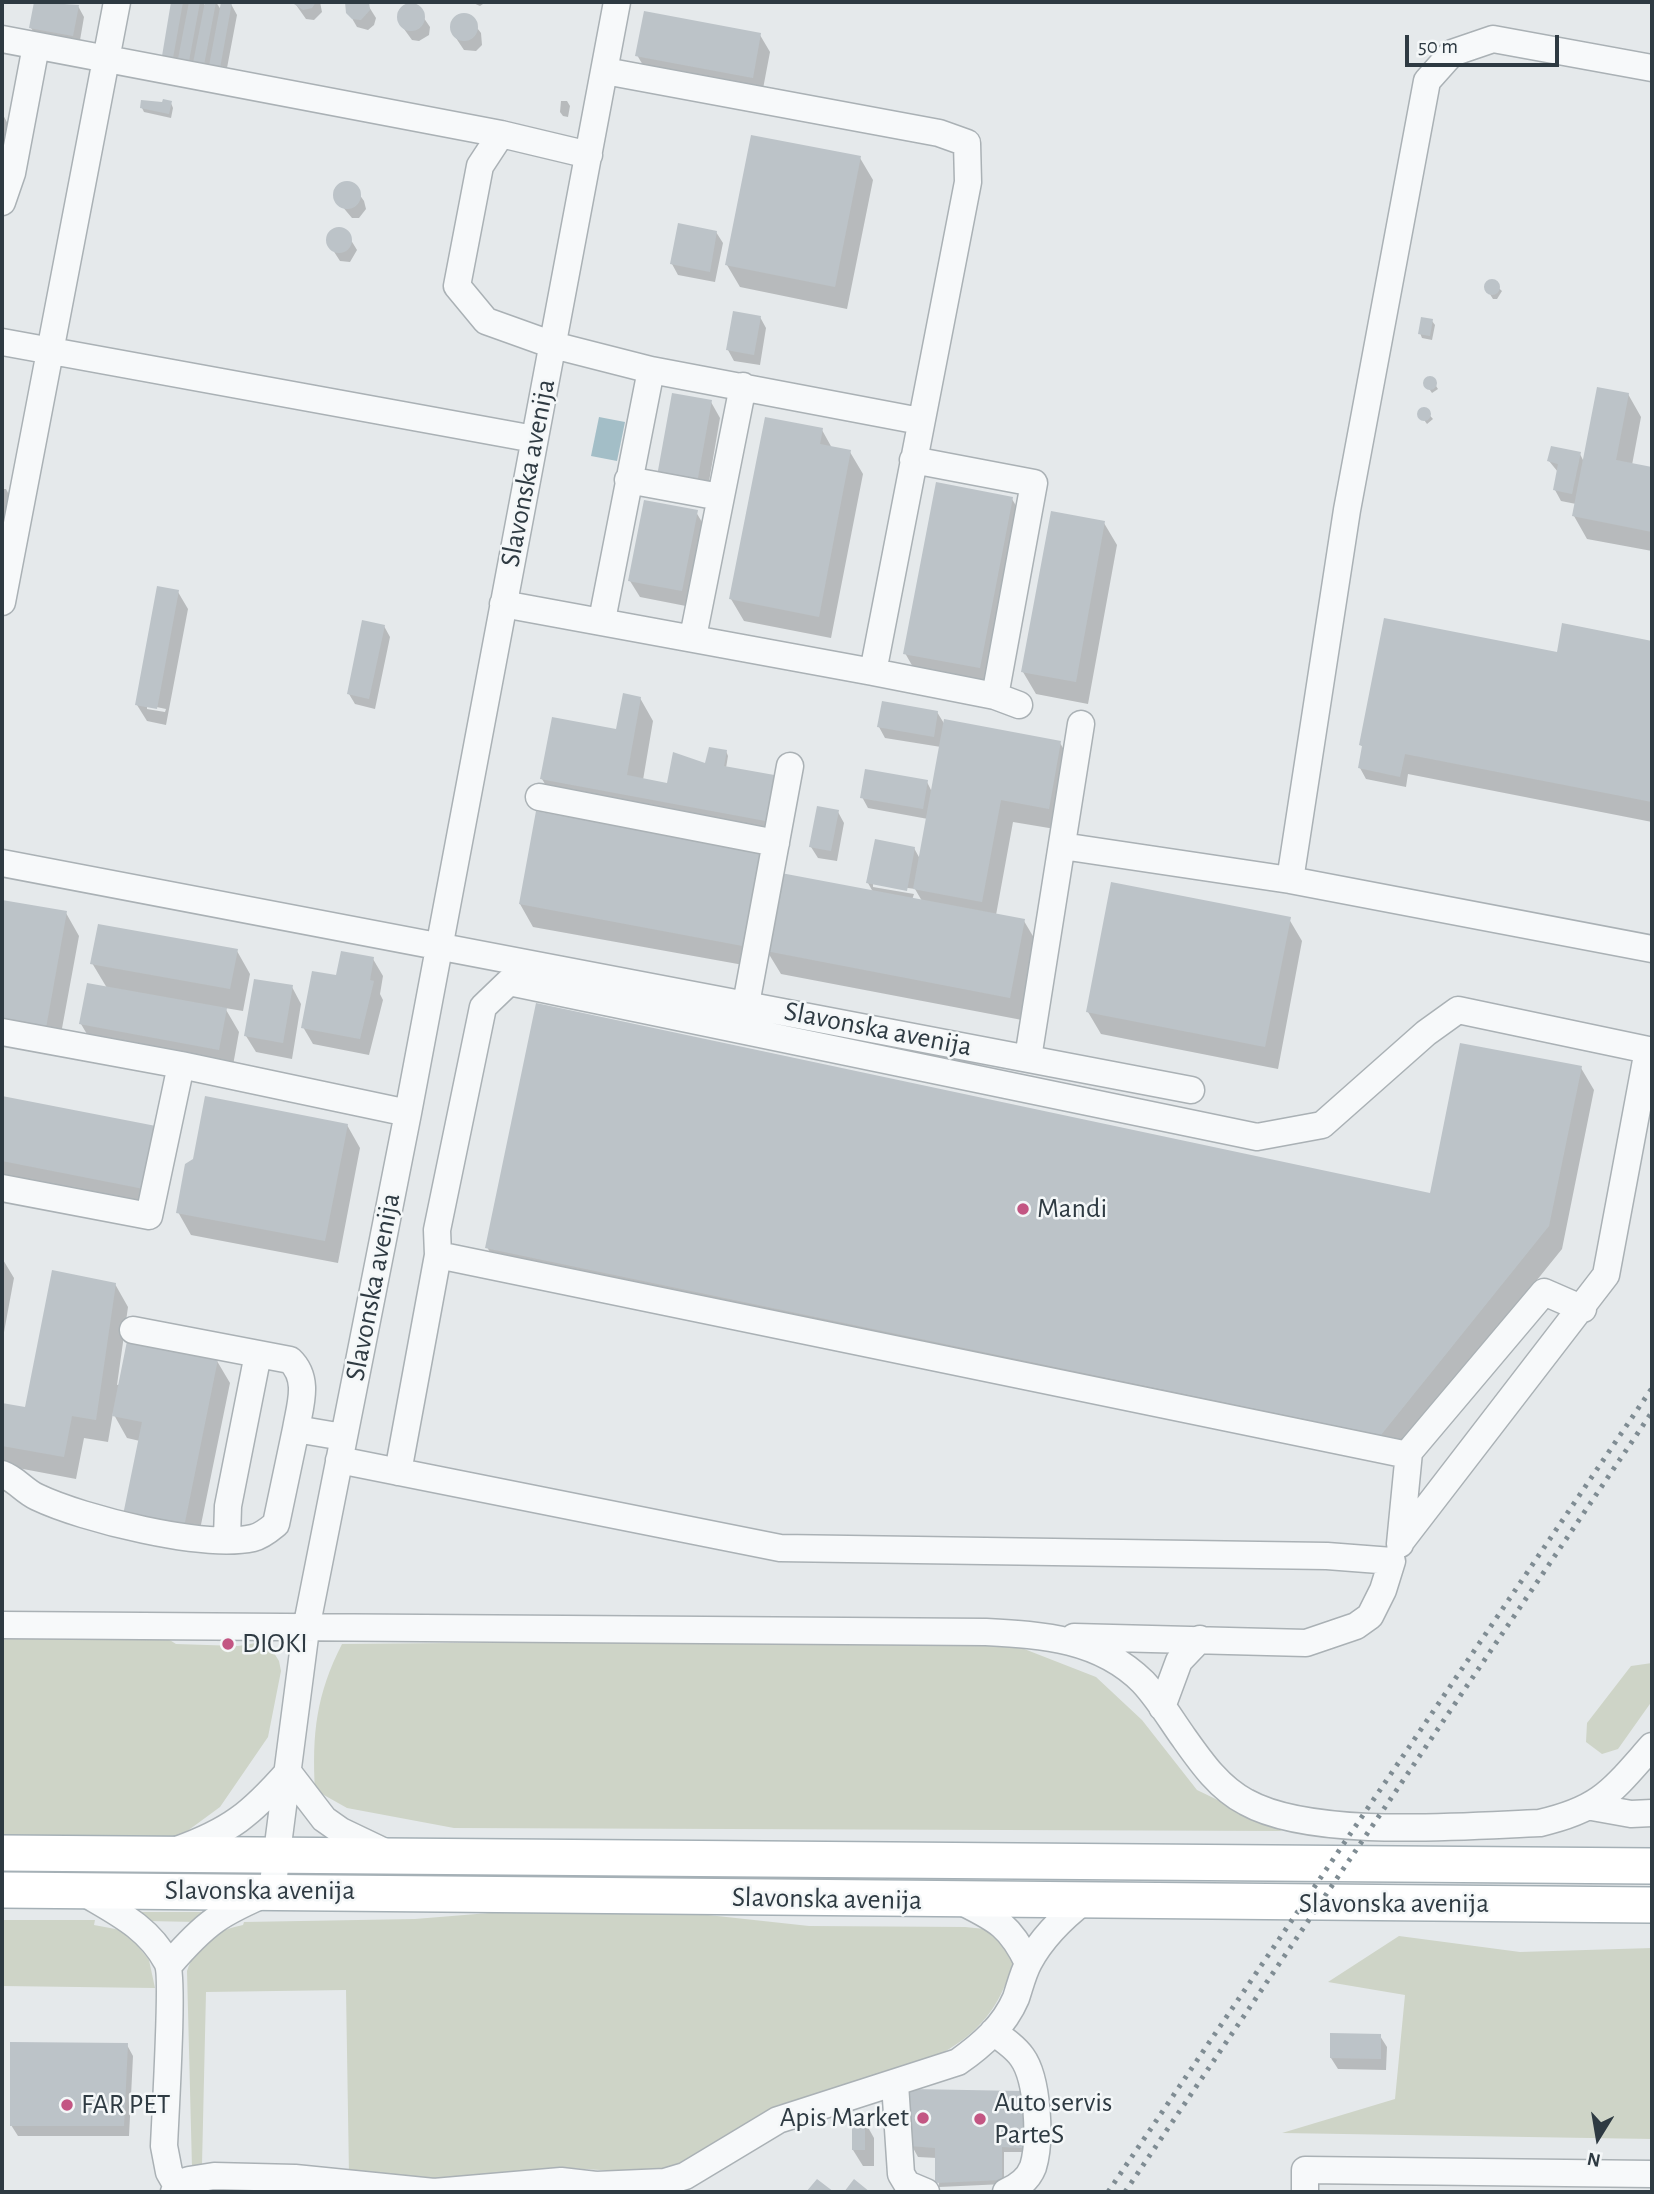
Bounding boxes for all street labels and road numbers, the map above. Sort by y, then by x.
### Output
street label: Slavonska avenija [493,376,563,570]
street label: Slavonska avenija [781,994,975,1064]
street label: Slavonska avenija [338,1190,408,1384]
street label: Slavonska avenija [165,1874,355,1908]
street label: Slavonska avenija [732,1881,922,1917]
street label: Slavonska avenija [1299,1887,1489,1921]

